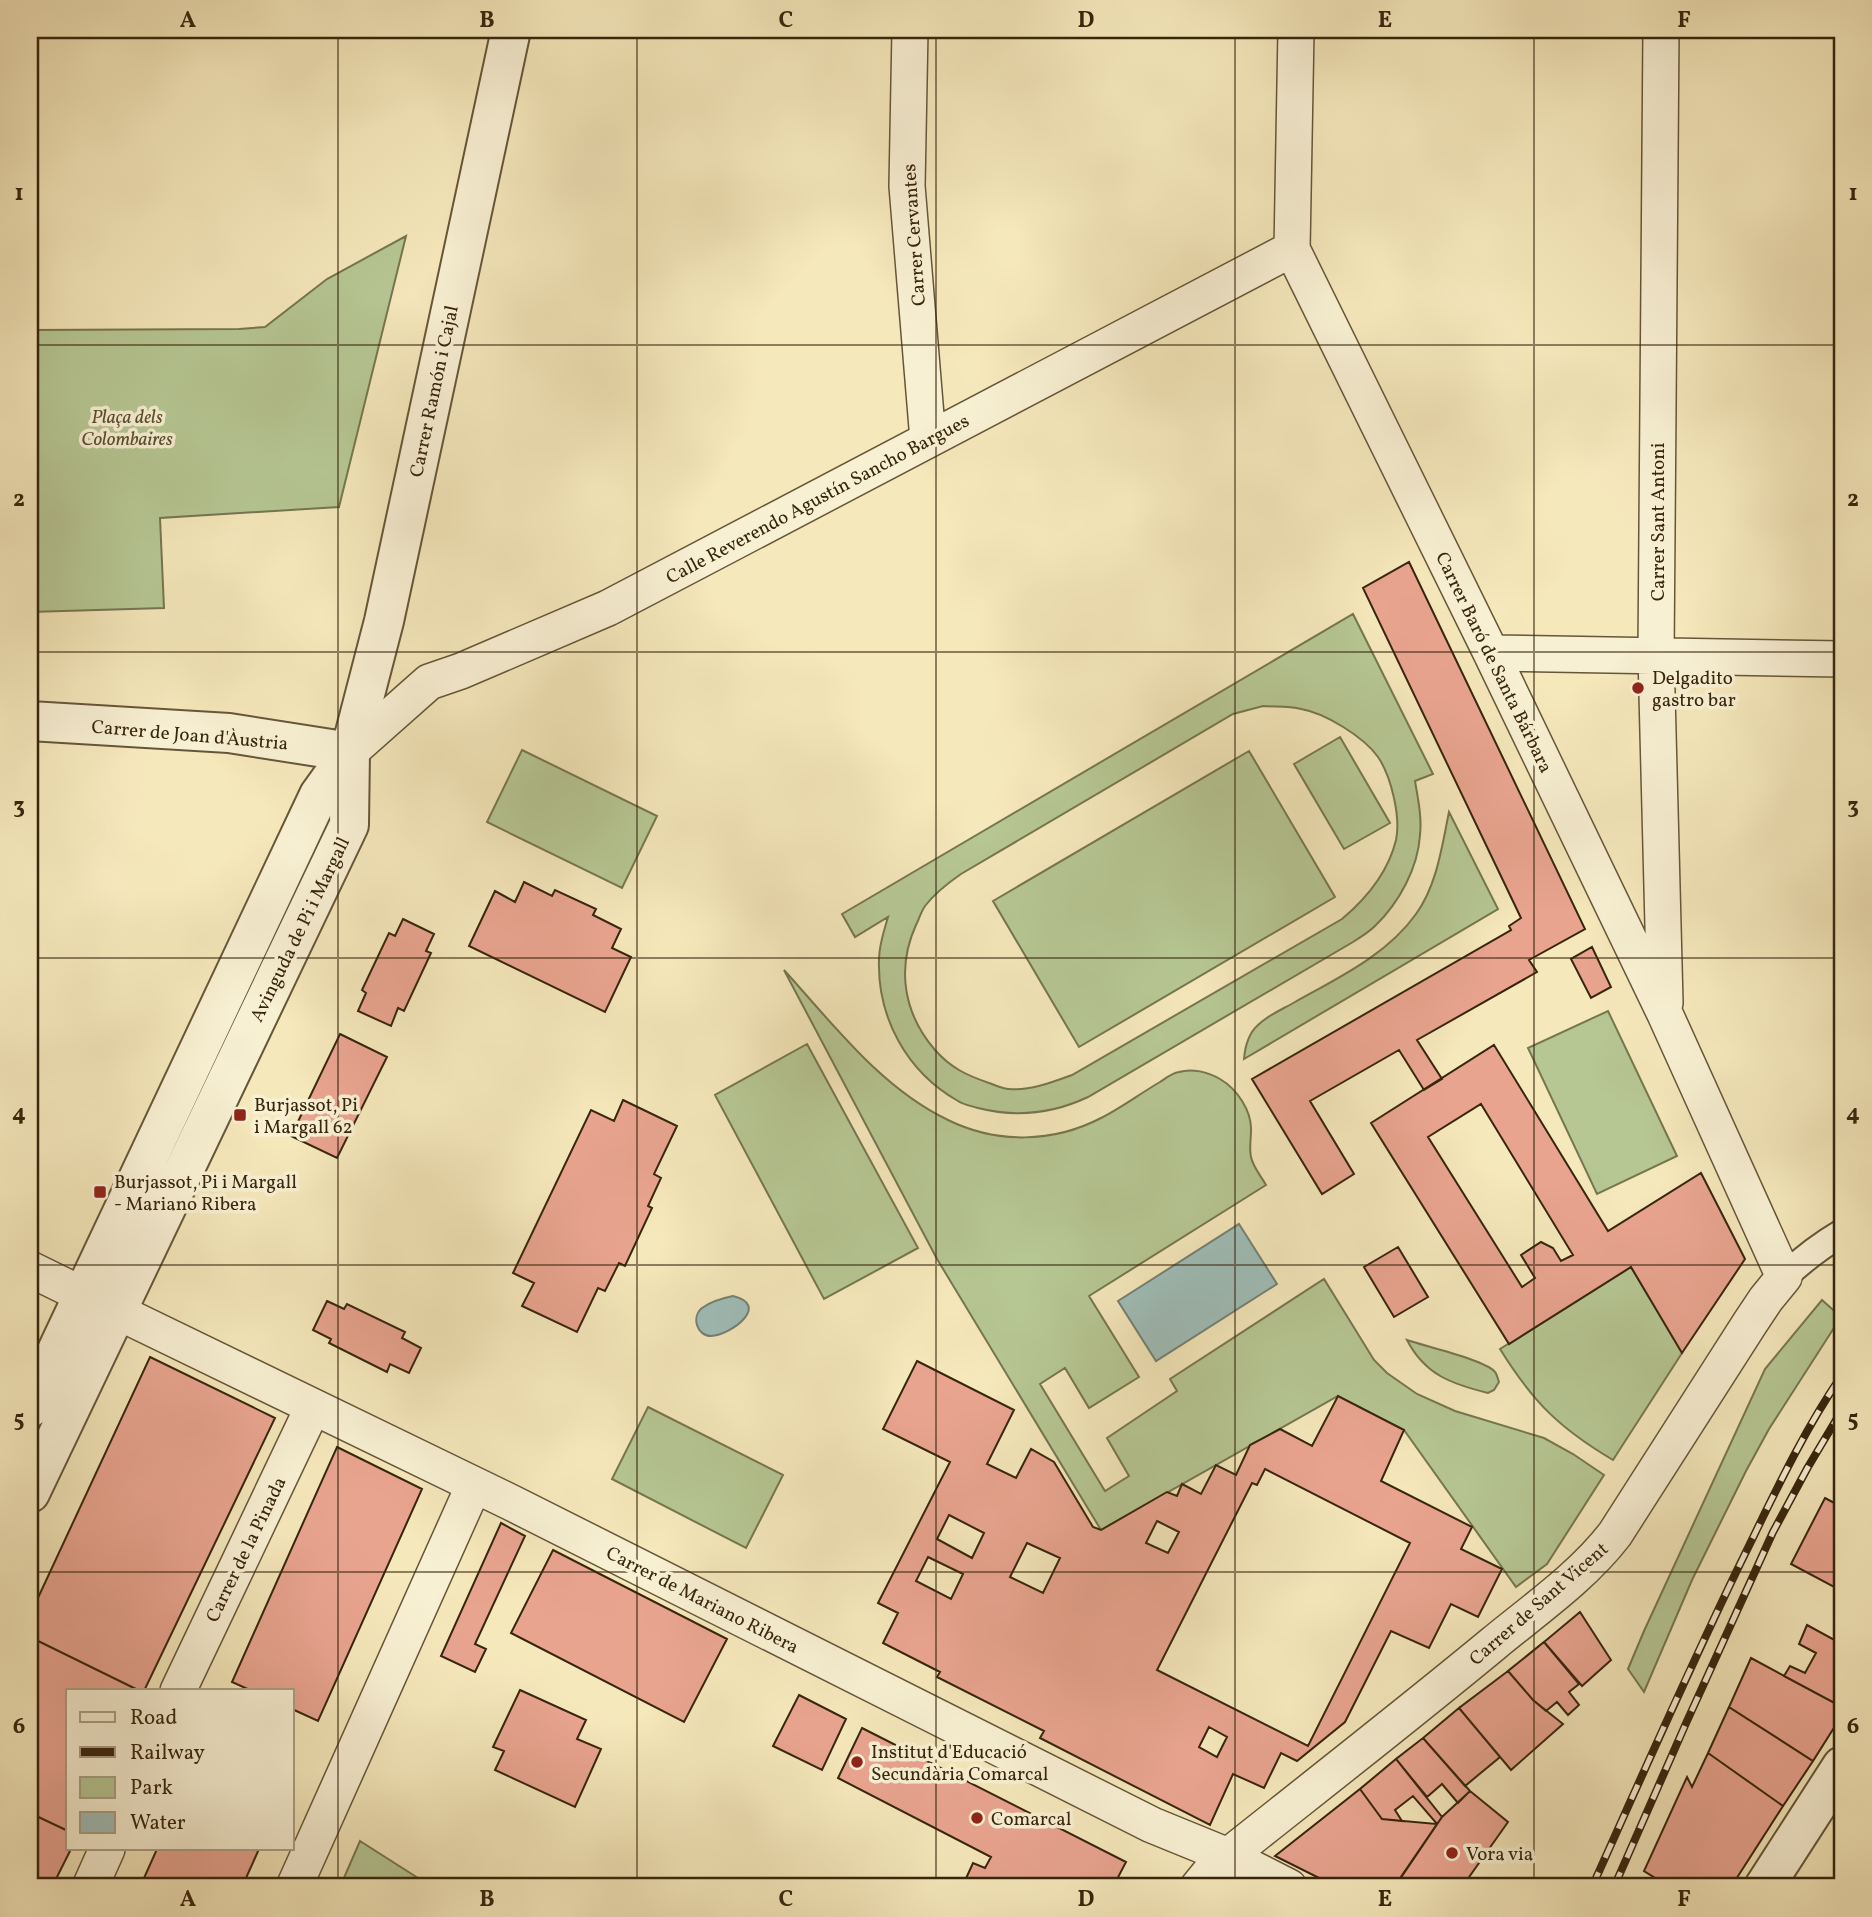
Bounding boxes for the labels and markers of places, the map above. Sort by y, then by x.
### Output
place label: Delgadito gastro bar [1652,666,1736,714]
marker: Delgadito gastro bar [1630,680,1646,696]
place label: Burjassot, Pi i Margall 62 [254,1093,358,1141]
marker: Burjassot, Pi i Margall 62 [232,1107,248,1123]
place label: Burjassot, Pi i Margall - Mariano Ribera [114,1170,297,1218]
marker: Burjassot, Pi i Margall - Mariano Ribera [92,1184,108,1200]
place label: Institut d'Educació Secundària Comarcal [871,1740,1049,1788]
marker: Institut d'Educació Secundària Comarcal [849,1754,865,1770]
place label: Comarcal [991,1807,1072,1833]
marker: Comarcal [969,1810,985,1826]
place label: Vora via [1466,1842,1533,1868]
marker: Vora via [1444,1845,1460,1861]

